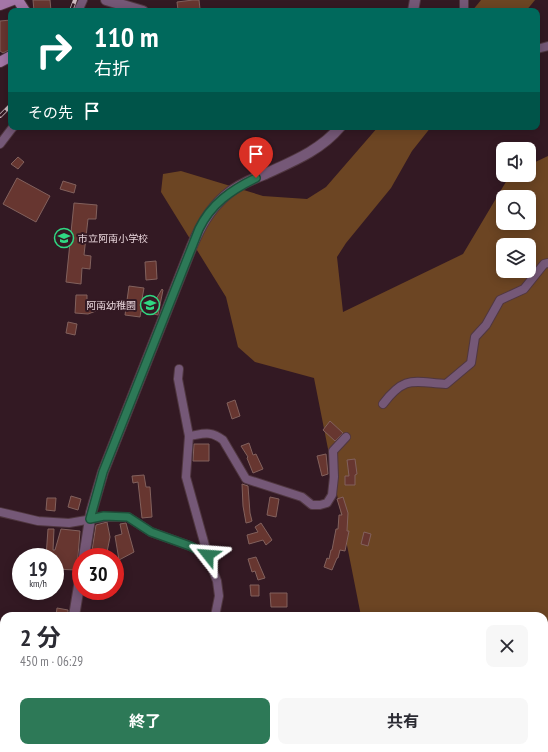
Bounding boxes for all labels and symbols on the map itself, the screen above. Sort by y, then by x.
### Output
pin [239,137,273,178]
school or university icon: 市立阿南小学校 [53,227,75,249]
place label: 市立阿南小学校 [78,232,148,245]
school or university icon: 阿南幼稚園 [139,294,161,316]
place label: 阿南幼稚園 [86,299,136,312]
position arrow [187,534,229,576]
speed limit sign: 30 [72,548,124,600]

